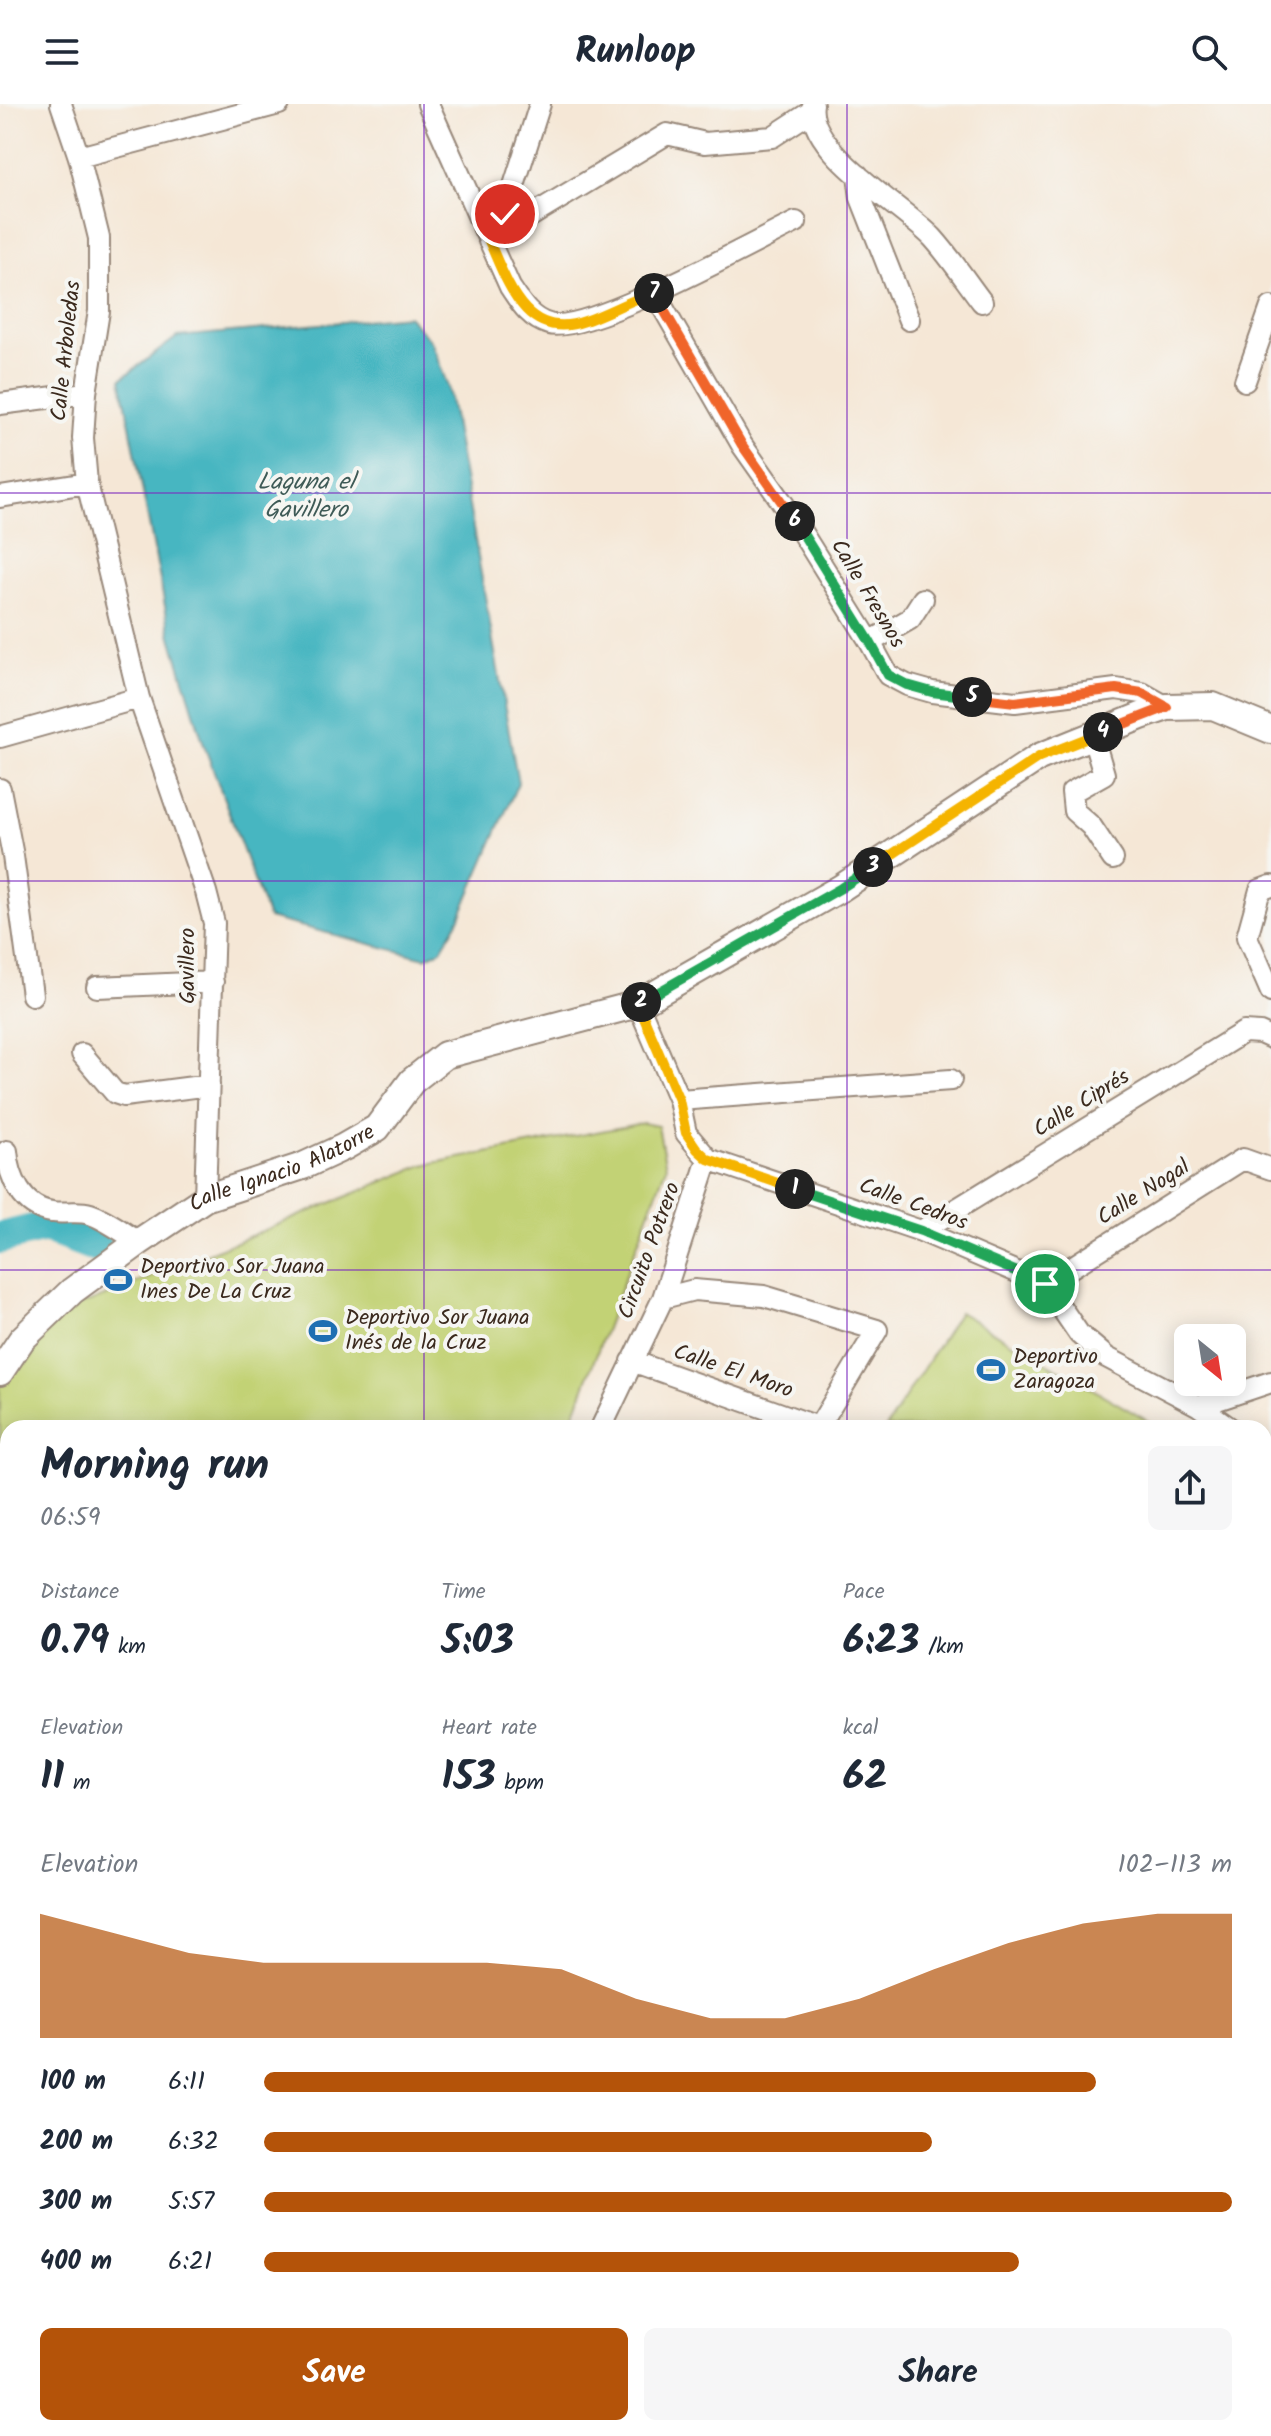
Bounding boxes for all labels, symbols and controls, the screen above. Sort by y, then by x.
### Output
text: Runloop [575,24,696,81]
icon: menu [40,30,84,74]
icon: search [1187,30,1231,74]
pin [471,180,539,248]
icon: check [483,192,527,236]
pin: 7 [634,273,674,313]
text: 7 [649,275,659,310]
street label: Calle Arboledas [42,278,92,423]
water label: Laguna el Gavillero [257,463,359,530]
pin: 6 [775,501,815,541]
text: 6 [789,503,801,538]
street label: Calle Fresnos [821,533,914,656]
pin: 5 [952,677,992,717]
text: 5 [966,679,978,714]
pin: 4 [1083,712,1123,752]
text: 4 [1097,714,1109,749]
pin: 3 [853,847,893,887]
text: 3 [867,849,879,884]
street label: Gavillero [171,928,206,1004]
pin: 2 [621,982,661,1022]
text: 2 [635,984,647,1019]
street label: Calle Ciprés [1027,1060,1138,1148]
street label: Calle Ignacio Alatorre [182,1115,382,1222]
street label: Calle Nogal [1091,1150,1198,1235]
pin: 1 [775,1169,815,1209]
street label: Calle Cedros [854,1169,973,1241]
text: 1 [792,1171,798,1206]
street label: Circuito Potrero [609,1178,691,1324]
place label: Deportivo Sor Juana Ines De La Cruz [140,1250,325,1310]
pin [1011,1250,1079,1318]
icon: arrive [1023,1262,1067,1306]
sports icon: Deportivo Sor Juana Ines De La Cruz [103,1265,133,1295]
place label: Deportivo Sor Juana Inés de la Cruz [345,1301,530,1361]
sports icon: Deportivo Sor Juana Inés de la Cruz [308,1316,338,1346]
north arrow [1174,1324,1246,1396]
map controls [1174,1324,1246,1396]
street label: Calle El Moro [668,1335,798,1409]
place label: Deportivo Zaragoza [1013,1340,1098,1400]
sports icon: Deportivo Zaragoza [976,1355,1006,1385]
text: Morning run [40,1432,269,1502]
button: share [1148,1446,1232,1530]
text: 06:59 [40,1497,101,1539]
text: Distance [40,1575,119,1610]
text: Time [441,1575,486,1610]
text: Pace [843,1575,885,1610]
text: 0.79 [40,1610,109,1674]
text: 5:03 [441,1610,514,1674]
text: 6:23 [843,1610,919,1674]
text: km [109,1630,146,1665]
text: /km [919,1630,964,1665]
text: Elevation [40,1711,123,1746]
text: Heart rate [441,1711,537,1746]
text: kcal [843,1711,878,1746]
text: 11 [40,1746,64,1810]
text: 153 [441,1746,496,1810]
text: 62 [843,1746,888,1810]
text: m [64,1766,91,1801]
text: bpm [496,1766,544,1801]
text: Elevation [40,1844,138,1886]
text: 102–113 m [1118,1844,1232,1886]
text: 100 m [40,2061,106,2103]
text: 6:11 [168,2061,205,2103]
text: 200 m [40,2121,113,2163]
text: 6:32 [168,2121,219,2163]
text: 300 m [40,2181,112,2223]
text: 5:57 [168,2181,214,2223]
text: 400 m [40,2241,112,2283]
text: 6:21 [168,2241,212,2283]
button: Save [40,2328,628,2420]
button: Share [644,2328,1232,2420]

